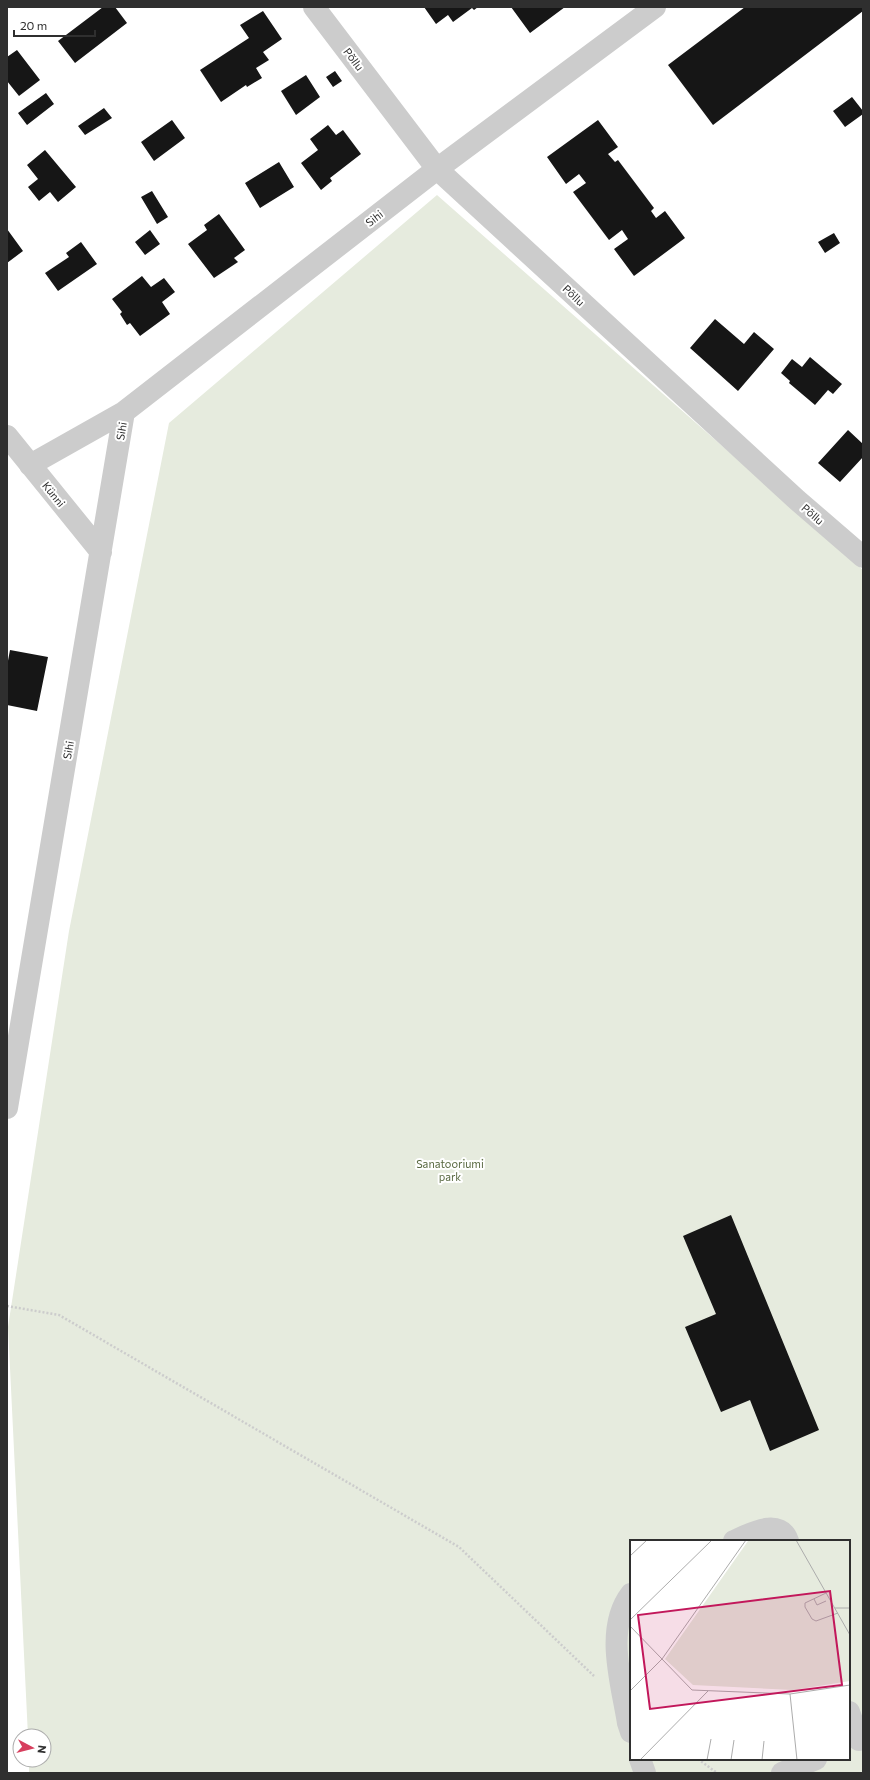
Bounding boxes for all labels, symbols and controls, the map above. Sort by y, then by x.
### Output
scale bar [14,12,95,38]
text: 20 m [20,18,47,32]
street label: Põllu [341,45,367,73]
street label: Sihi [363,207,385,229]
street label: Põllu [560,282,588,308]
street label: Sihi [113,421,129,441]
street label: Künni [40,479,68,509]
street label: Põllu [799,501,827,527]
street label: Sihi [60,740,76,760]
park label: Sanatooriumi park [416,1157,484,1183]
inset map [630,1540,850,1760]
north arrow [12,1728,52,1768]
text: N [35,1744,49,1754]

